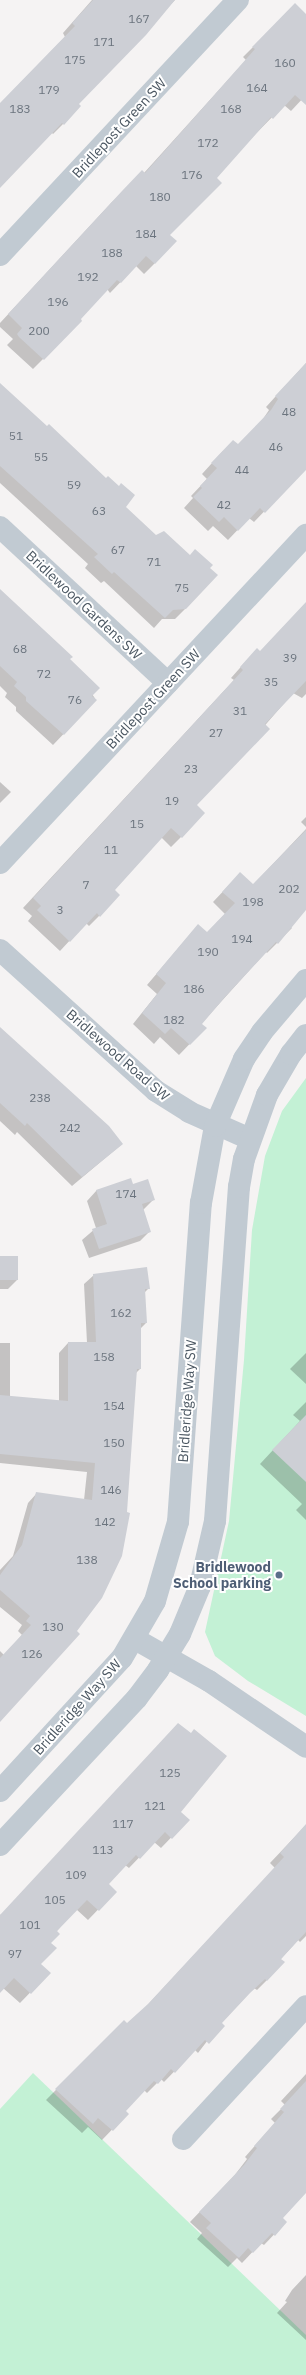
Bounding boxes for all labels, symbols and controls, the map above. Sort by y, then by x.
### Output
house number: 167 [128,12,150,26]
house number: 171 [93,35,115,49]
house number: 175 [64,53,86,67]
house number: 160 [274,56,296,70]
street label: Bridlepost Green SW [68,75,170,181]
house number: 164 [246,81,268,95]
house number: 179 [38,83,60,97]
house number: 183 [9,102,31,116]
house number: 168 [220,102,242,116]
house number: 172 [197,136,219,150]
house number: 176 [181,168,203,182]
house number: 180 [149,190,171,204]
house number: 184 [135,227,157,241]
house number: 188 [101,246,123,260]
house number: 192 [77,270,99,284]
house number: 196 [47,295,69,309]
house number: 200 [28,324,50,338]
house number: 48 [282,405,296,419]
house number: 51 [9,429,23,443]
house number: 46 [269,440,283,454]
house number: 55 [34,450,48,464]
house number: 44 [235,463,249,477]
house number: 59 [67,478,81,492]
house number: 42 [217,498,231,512]
house number: 63 [92,504,106,518]
house number: 67 [111,543,125,557]
street label: Bridlewood Gardens SW [23,547,145,663]
house number: 71 [147,555,161,569]
house number: 75 [175,581,189,595]
house number: 68 [13,642,27,656]
street label: Bridlepost Green SW [102,646,204,752]
house number: 39 [283,651,297,665]
house number: 72 [37,667,51,681]
house number: 35 [264,675,278,689]
house number: 76 [68,693,82,707]
house number: 31 [233,704,247,718]
house number: 27 [209,726,223,740]
house number: 23 [184,762,198,776]
house number: 19 [165,794,179,808]
house number: 15 [130,817,144,831]
house number: 11 [104,843,118,857]
house number: 7 [82,878,90,892]
house number: 202 [278,882,300,896]
house number: 198 [242,895,264,909]
house number: 3 [56,903,64,917]
house number: 194 [231,932,253,946]
house number: 190 [197,945,219,959]
house number: 186 [183,982,205,996]
street label: Bridlewood Road SW [63,1006,173,1104]
house number: 182 [163,1013,185,1027]
house number: 238 [29,1091,51,1105]
house number: 242 [59,1121,81,1135]
house number: 174 [115,1187,137,1201]
house number: 162 [110,1306,132,1320]
street label: Bridleridge Way SW [174,1339,200,1463]
house number: 158 [93,1350,115,1364]
house number: 154 [103,1399,125,1413]
house number: 150 [103,1436,125,1450]
house number: 146 [100,1483,122,1497]
house number: 142 [94,1515,116,1529]
house number: 138 [76,1553,98,1567]
place label: Bridlewood School parking [173,1559,271,1592]
marker: Bridlewood School parking [274,1570,284,1580]
house number: 130 [42,1620,64,1634]
house number: 126 [21,1647,43,1661]
street label: Bridleridge Way SW [30,1656,124,1758]
house number: 125 [159,1766,181,1780]
house number: 121 [144,1799,166,1813]
house number: 117 [112,1817,134,1831]
house number: 113 [92,1843,114,1857]
house number: 109 [65,1868,87,1882]
house number: 105 [44,1893,66,1907]
house number: 101 [19,1918,41,1932]
house number: 97 [8,1947,22,1961]

